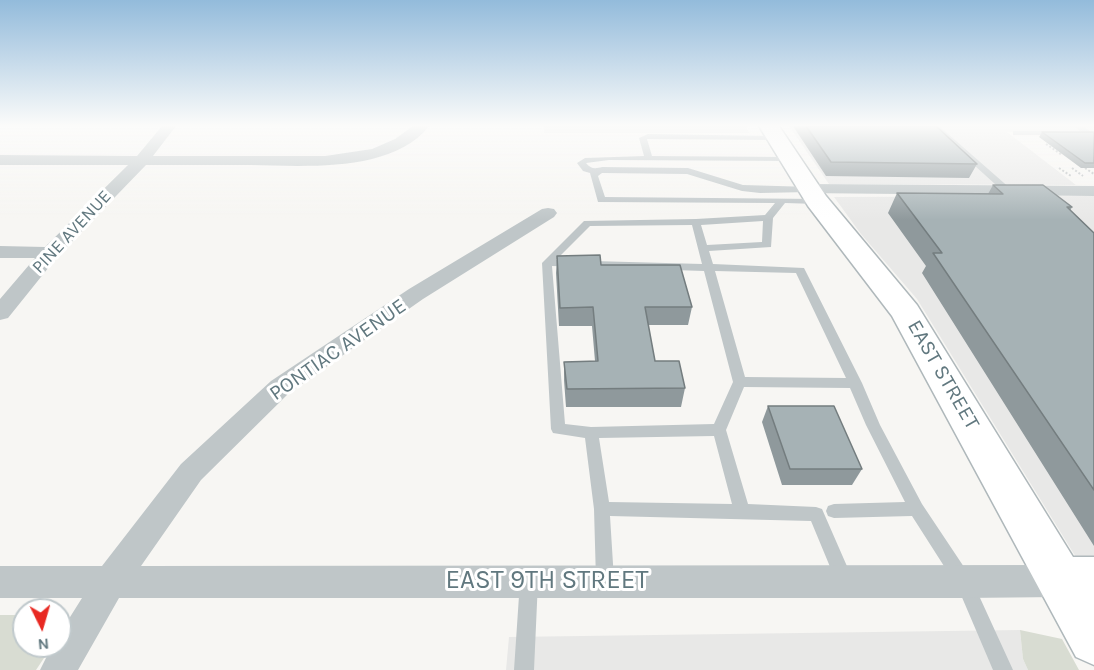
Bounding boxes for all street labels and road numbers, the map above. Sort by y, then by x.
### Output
street label: PINE AVENUE [28,186,116,278]
street label: PONTIAC AVENUE [265,294,411,406]
street label: EAST STREET [902,316,984,434]
street label: EAST 9TH STREET [446,565,648,597]

